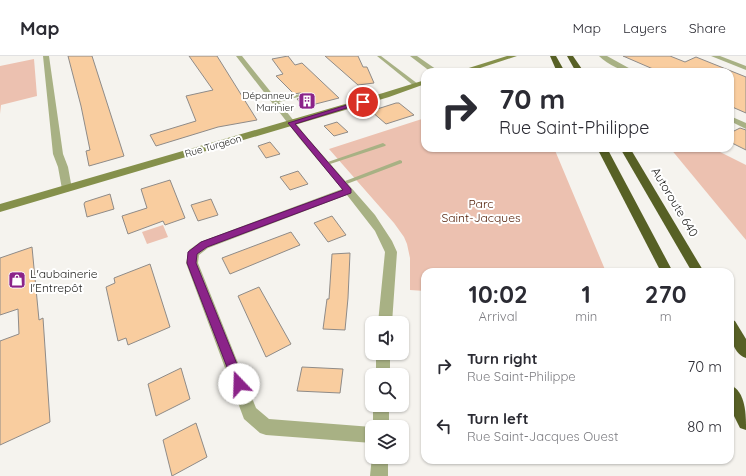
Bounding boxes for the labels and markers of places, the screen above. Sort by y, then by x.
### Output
pin [346,85,380,119]
place label: Dépanneur Marinier [242,89,294,114]
building icon: Dépanneur Marinier [297,91,317,111]
place label: L'aubainerie l'Entrepôt [30,266,98,295]
shop icon: L'aubainerie l'Entrepôt [7,270,27,290]

